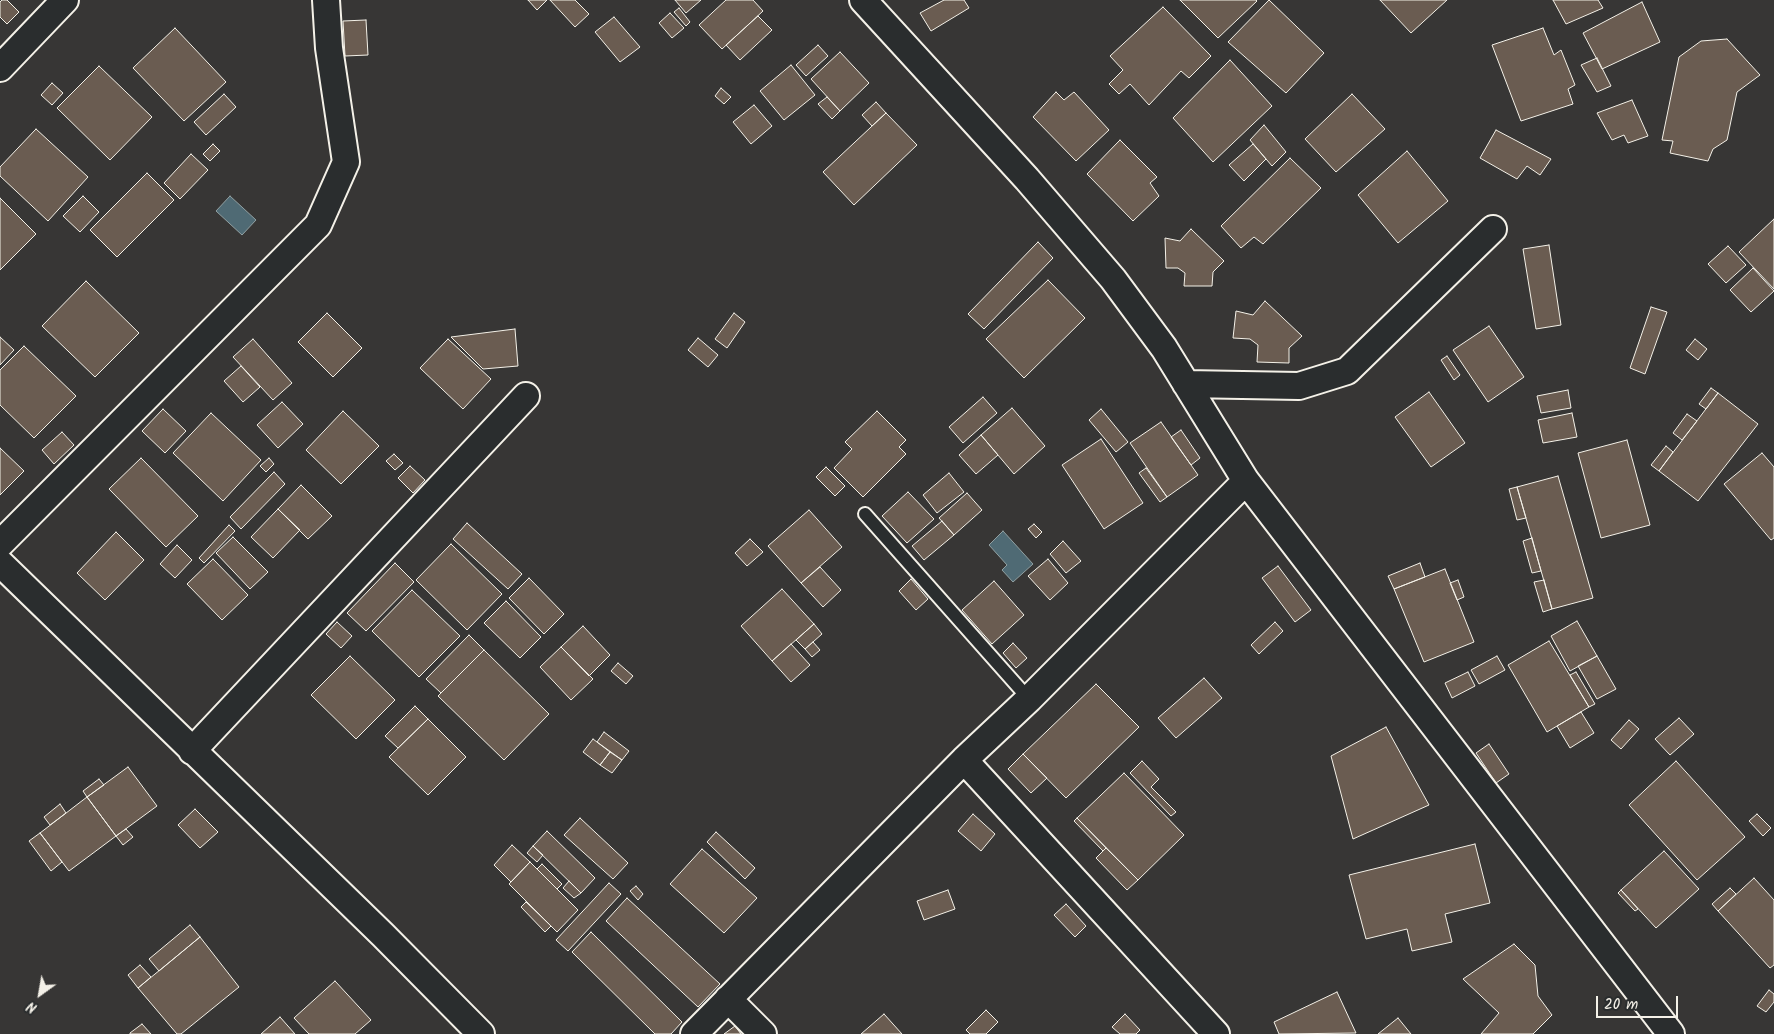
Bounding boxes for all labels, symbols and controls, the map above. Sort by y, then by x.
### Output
north arrow [15,969,65,1019]
scale bar [1599,986,1682,1018]
text: 20 m [1604,993,1638,1017]
text: N [22,995,42,1018]

